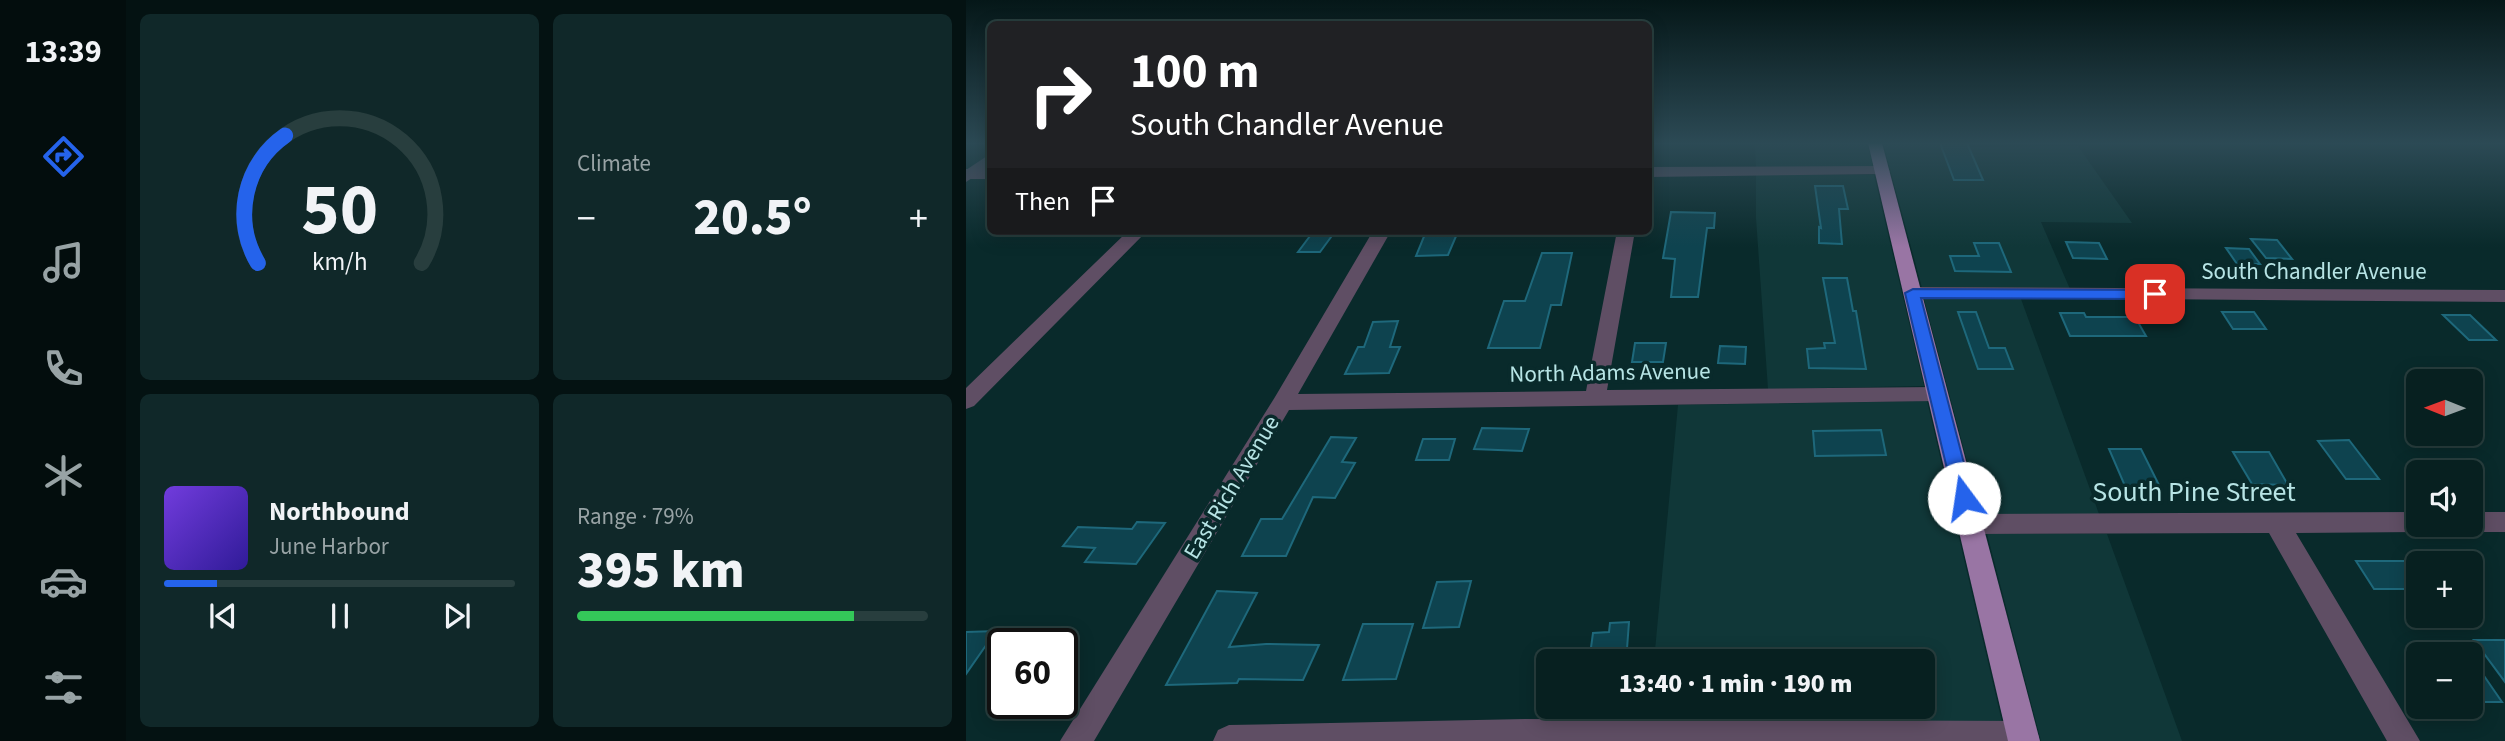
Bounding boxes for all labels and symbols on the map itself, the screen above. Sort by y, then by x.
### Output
street label: South Chandler Avenue [2201,255,2427,288]
pin [2125,264,2185,324]
street label: North Adams Avenue [1509,354,1711,391]
north arrow [2406,369,2483,446]
street label: East Rich Avenue [1175,409,1287,565]
position arrow [1927,461,2001,535]
street label: South Pine Street [2092,472,2296,512]
speed limit sign: 60 [987,628,1078,719]

